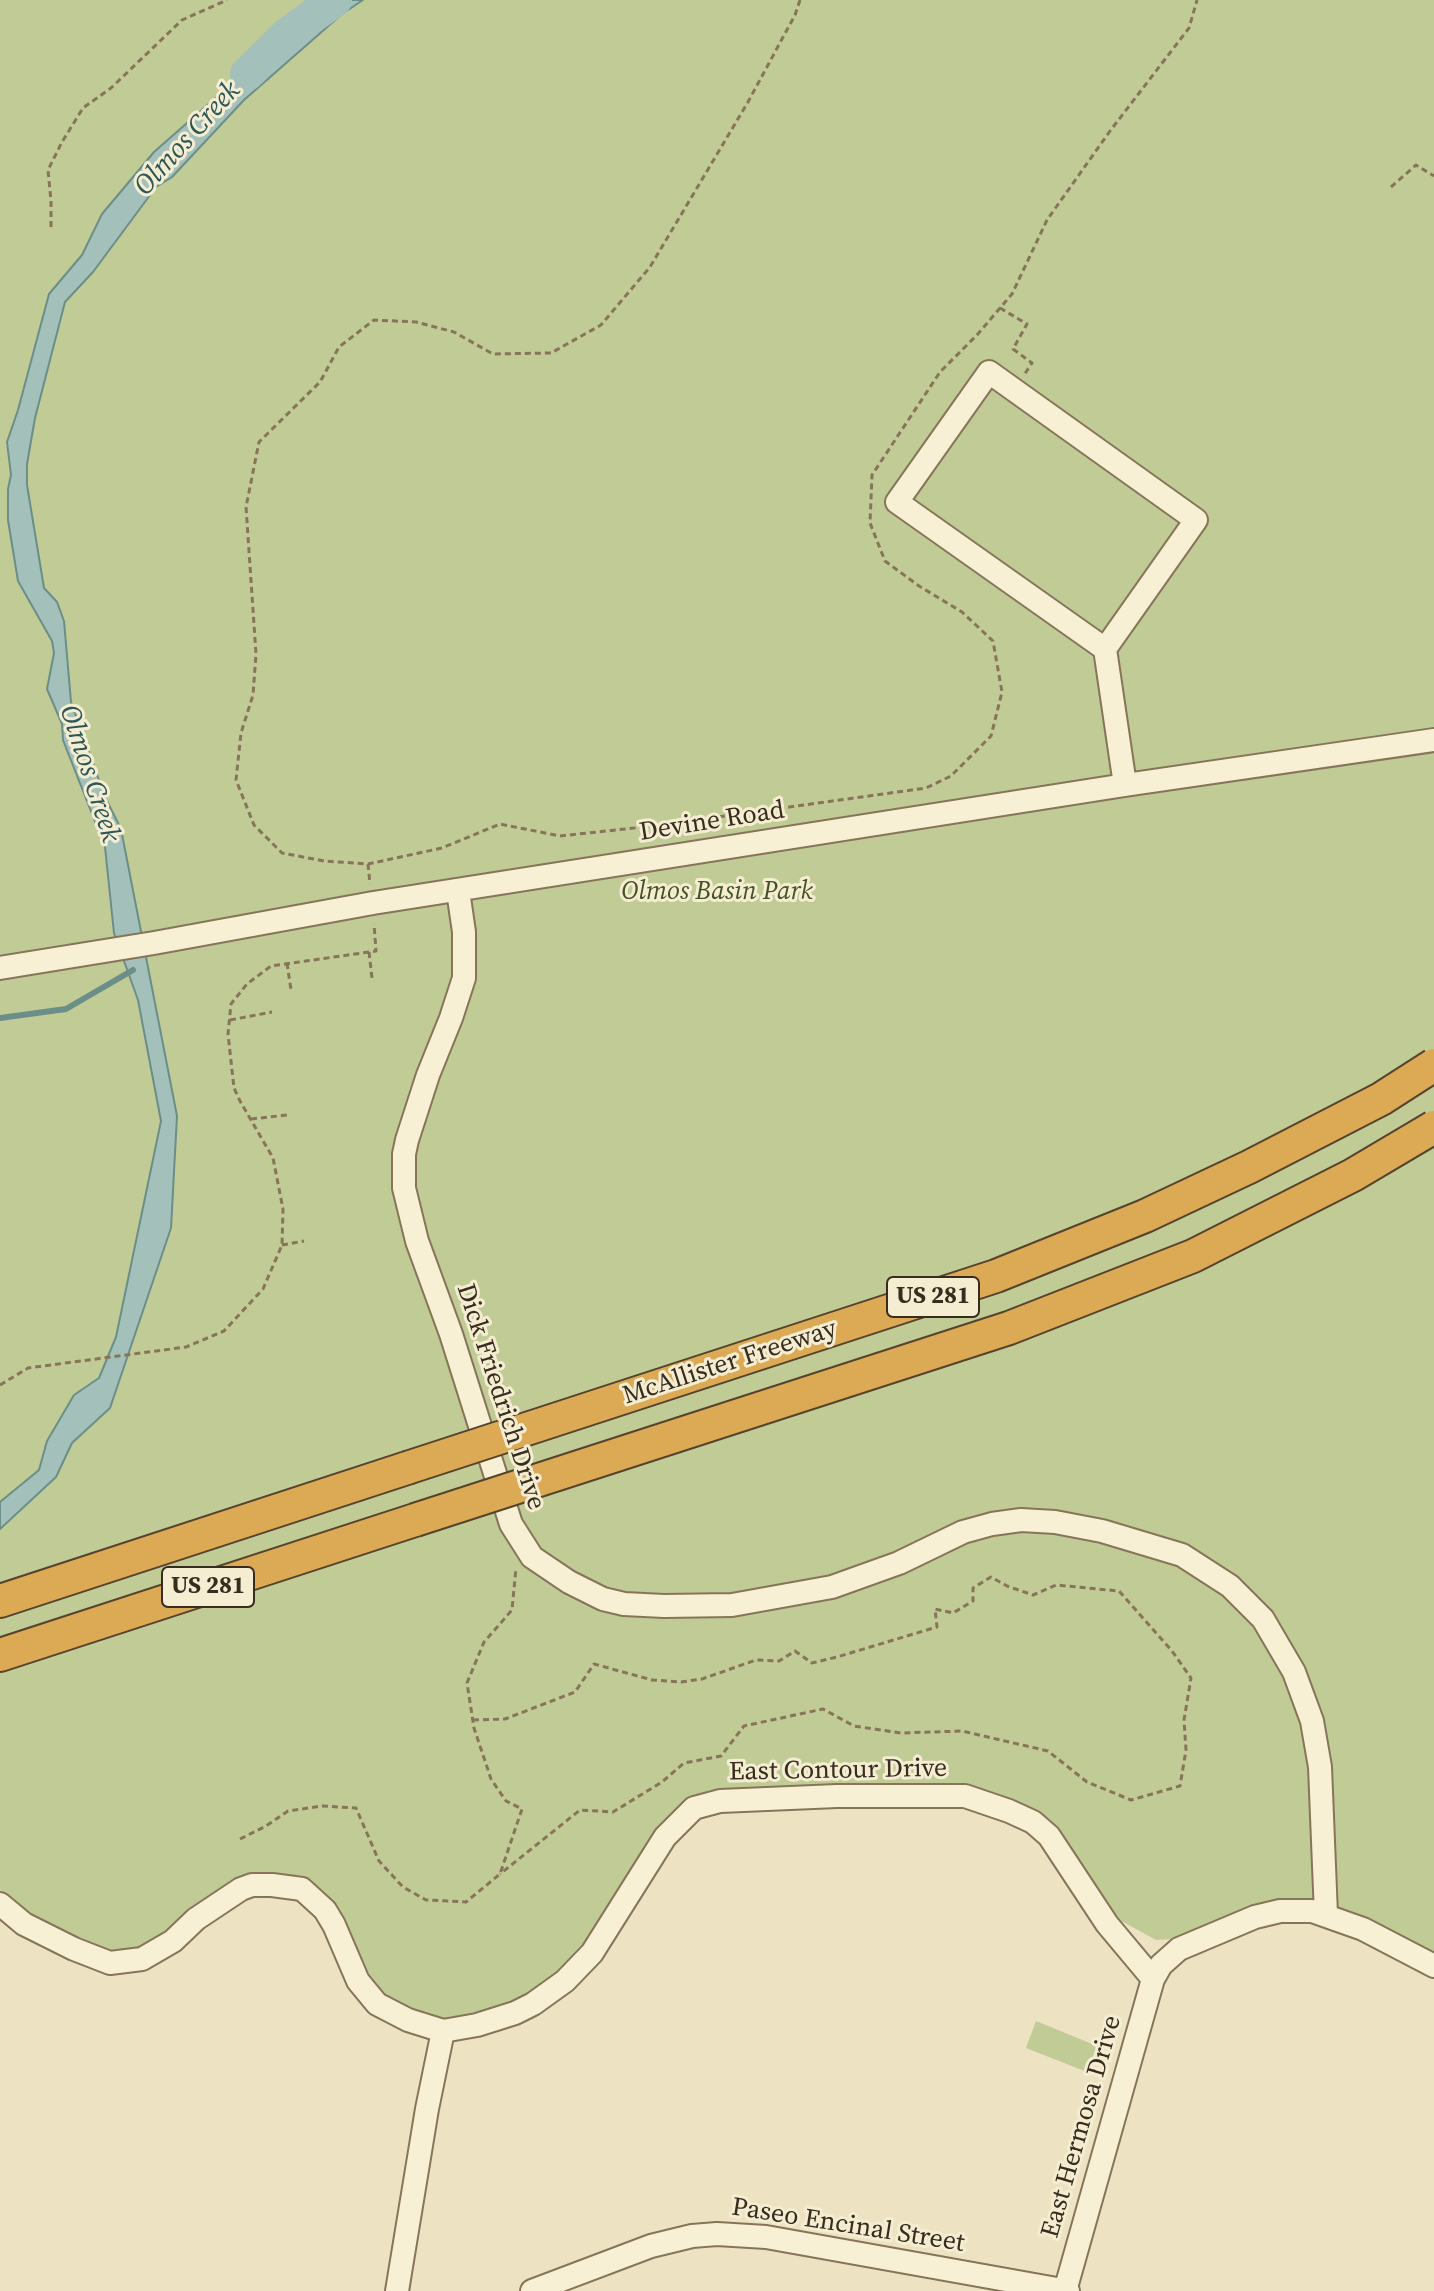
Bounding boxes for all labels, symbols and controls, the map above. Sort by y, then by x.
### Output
water label: Olmos Creek [128,75,248,203]
water label: Olmos Creek [51,701,127,847]
street label: Devine Road [637,795,787,849]
park label: Olmos Basin Park [621,876,813,908]
road number: US 281 [887,1277,979,1317]
street label: Dick Friedrich Drive [449,1280,551,1514]
street label: McAllister Freeway [619,1314,841,1412]
road number: US 281 [162,1567,254,1607]
street label: East Contour Drive [729,1753,947,1789]
street label: East Hermosa Drive [1035,2012,1129,2242]
street label: Paseo Encinal Street [729,2192,967,2260]

